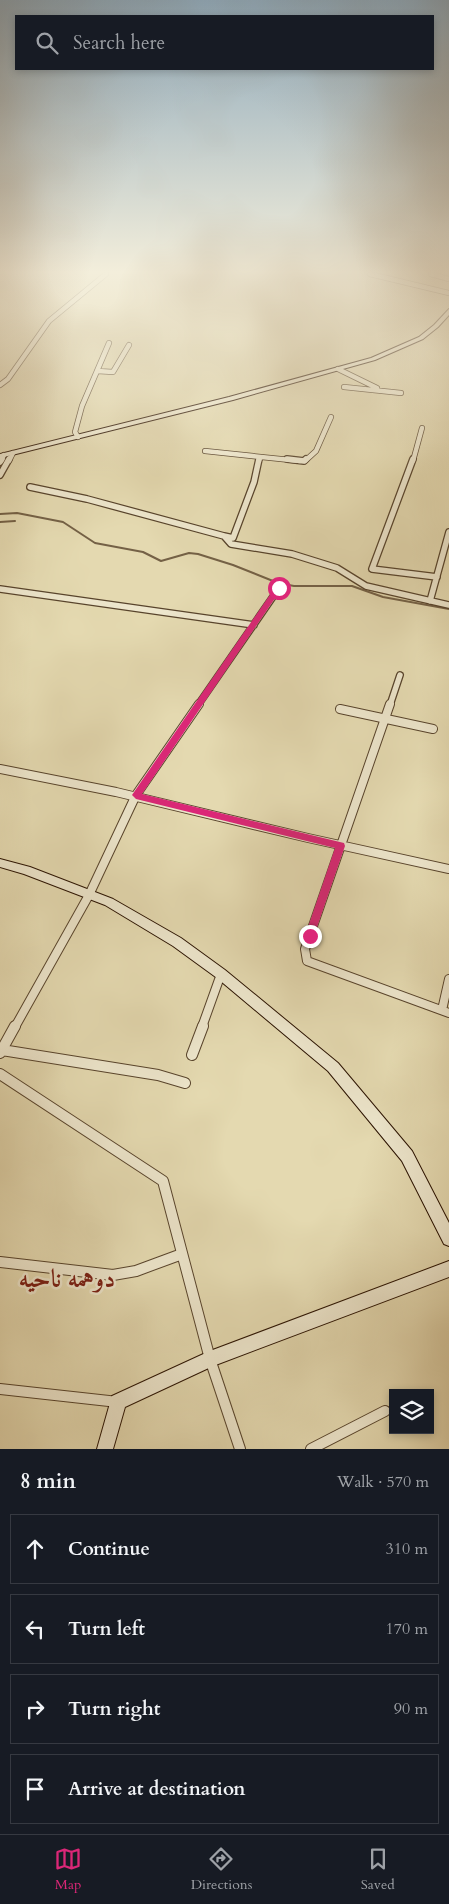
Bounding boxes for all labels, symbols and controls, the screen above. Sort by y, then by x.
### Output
search box [15,15,434,70]
icon: search [33,29,61,57]
text: Search here [73,30,165,56]
route start [268,577,291,600]
route end [299,925,322,948]
district label: دوهمه ناحیه [19,1262,115,1296]
map controls [389,1389,434,1434]
button: layers [389,1389,434,1434]
text: 8 min [20,1467,76,1496]
text: Walk · 570 m [337,1471,429,1493]
icon: ahead [21,1535,49,1563]
text: Continue [68,1536,150,1562]
text: 310 m [386,1538,428,1560]
icon: left [21,1615,49,1643]
text: Turn left [68,1616,145,1642]
text: 170 m [386,1618,428,1640]
icon: right [21,1695,49,1723]
text: Turn right [68,1696,160,1722]
text: 90 m [394,1698,428,1720]
icon: arrive [21,1775,49,1803]
text: Arrive at destination [68,1776,245,1802]
tab: Map [54,1845,82,1894]
tab: Directions [191,1845,252,1894]
tab: Saved [361,1845,395,1894]

